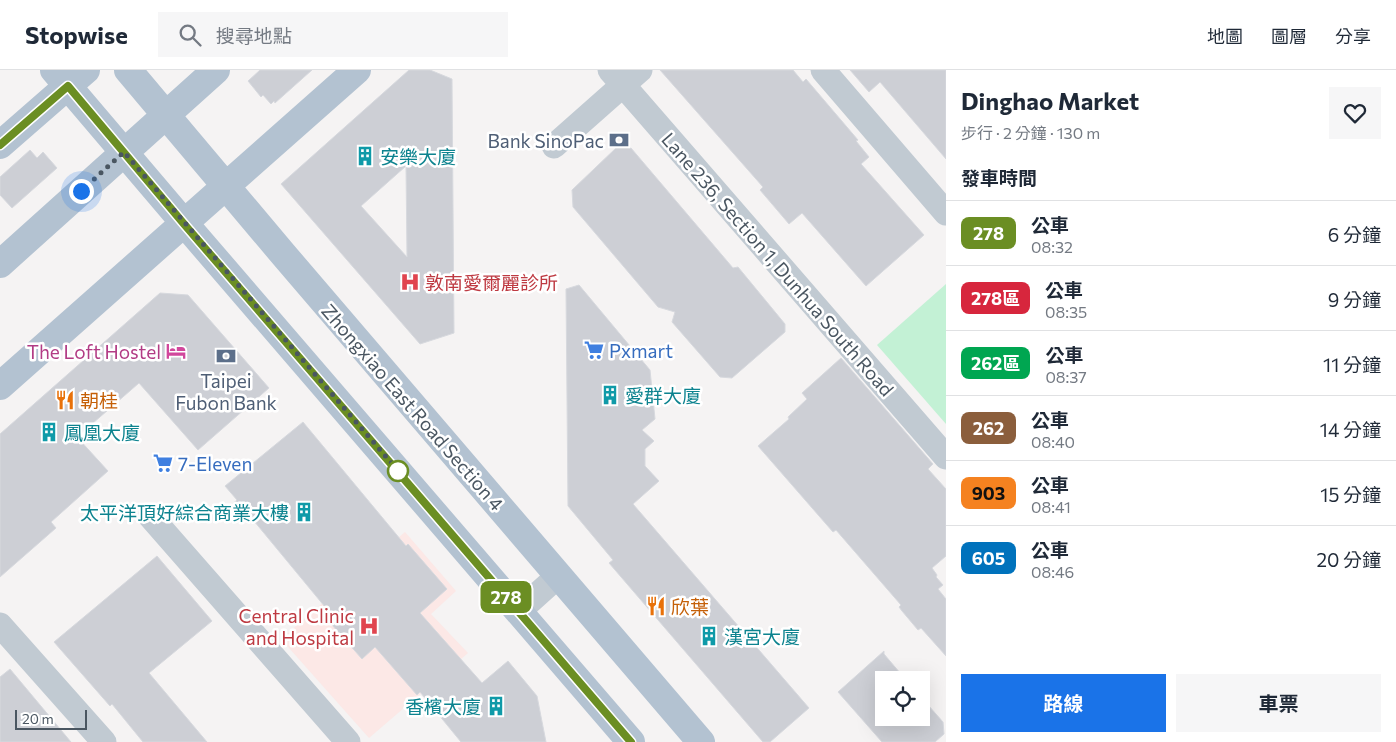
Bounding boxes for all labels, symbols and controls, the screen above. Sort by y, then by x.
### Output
search box [158,12,508,57]
text: Stopwise [25,20,128,49]
icon: search [176,21,204,49]
text: 搜尋地點 [216,24,292,47]
text: 地圖 [1207,25,1243,47]
text: 圖層 [1271,25,1307,47]
text: 分享 [1335,25,1371,47]
text: Dinghao Market [961,86,1139,115]
button: heart [1329,87,1381,139]
text: 步行 · 2 分鐘 · 130 m [961,123,1100,142]
street label: Lane 236, Section 1, Dunhua South Road [657,128,899,400]
place label: Bank SinoPac [487,129,604,152]
bank icon: Bank SinoPac [608,129,630,151]
building icon: 安樂大廈 [354,145,376,167]
place label: 安樂大廈 [380,145,456,168]
text: 發車時間 [961,166,1037,189]
your location [69,179,94,204]
text: 公車 [1031,213,1069,236]
text: 278 [973,222,1004,244]
text: 6 分鐘 [1328,223,1381,246]
text: 08:32 [1031,237,1073,256]
hospital icon: 敦南愛爾麗診所 [399,271,421,293]
place label: 敦南愛爾麗診所 [425,271,558,294]
text: 公車 [1045,278,1083,301]
text: 278區 [971,287,1020,309]
text: 9 分鐘 [1328,288,1381,311]
street label: Zhongxiao East Road Section 4 [317,299,509,515]
text: 08:35 [1045,302,1087,321]
supermarket icon: Pxmart [583,339,605,361]
place label: Pxmart [609,339,673,362]
place label: The Loft Hostel [27,340,161,363]
hotel icon: The Loft Hostel [165,340,187,362]
text: 公車 [1045,343,1083,366]
bank icon: Taipei Fubon Bank [215,345,237,367]
text: 262區 [971,352,1020,374]
text: 11 分鐘 [1323,353,1381,376]
text: 08:37 [1045,367,1087,386]
place label: Taipei Fubon Bank [175,369,277,414]
building icon: 愛群大廈 [599,384,621,406]
place label: 愛群大廈 [625,384,701,407]
restaurant icon: 朝桂 [54,389,76,411]
place label: 朝桂 [80,389,118,412]
text: 公車 [1031,408,1069,431]
text: 262 [973,417,1004,439]
text: 14 分鐘 [1320,418,1381,441]
building icon: 鳳凰大廈 [38,421,60,443]
place label: 鳳凰大廈 [64,421,140,444]
text: 08:40 [1031,432,1075,451]
supermarket icon: 7-Eleven [152,452,174,474]
place label: 7-Eleven [178,452,252,475]
unlabelled marker [387,460,409,482]
text: 公車 [1031,473,1069,496]
text: 903 [972,482,1005,504]
text: 15 分鐘 [1320,483,1381,506]
text: 08:41 [1031,497,1071,516]
place label: 太平洋頂好綜合商業大樓 [80,501,289,524]
building icon: 太平洋頂好綜合商業大樓 [293,501,315,523]
text: 公車 [1031,538,1069,561]
text: 605 [972,547,1005,569]
text: 20 分鐘 [1316,548,1381,571]
text: 08:46 [1031,562,1074,581]
line badge: 278 [477,581,535,613]
text: 278 [490,586,522,608]
restaurant icon: 欣葉 [645,595,667,617]
place label: 欣葉 [671,595,709,618]
place label: Central Clinic and Hospital [239,604,354,649]
hospital icon: Central Clinic and Hospital [358,615,380,637]
building icon: 漢宮大廈 [698,625,720,647]
place label: 漢宮大廈 [724,625,800,648]
map controls [875,671,930,726]
button: locate [875,671,930,726]
button: 路線 [961,674,1166,732]
button: 車票 [1176,674,1381,732]
place label: 香檳大廈 [405,695,481,718]
building icon: 香檳大廈 [485,695,507,717]
scale bar [15,707,88,730]
text: 20 m [22,710,54,727]

